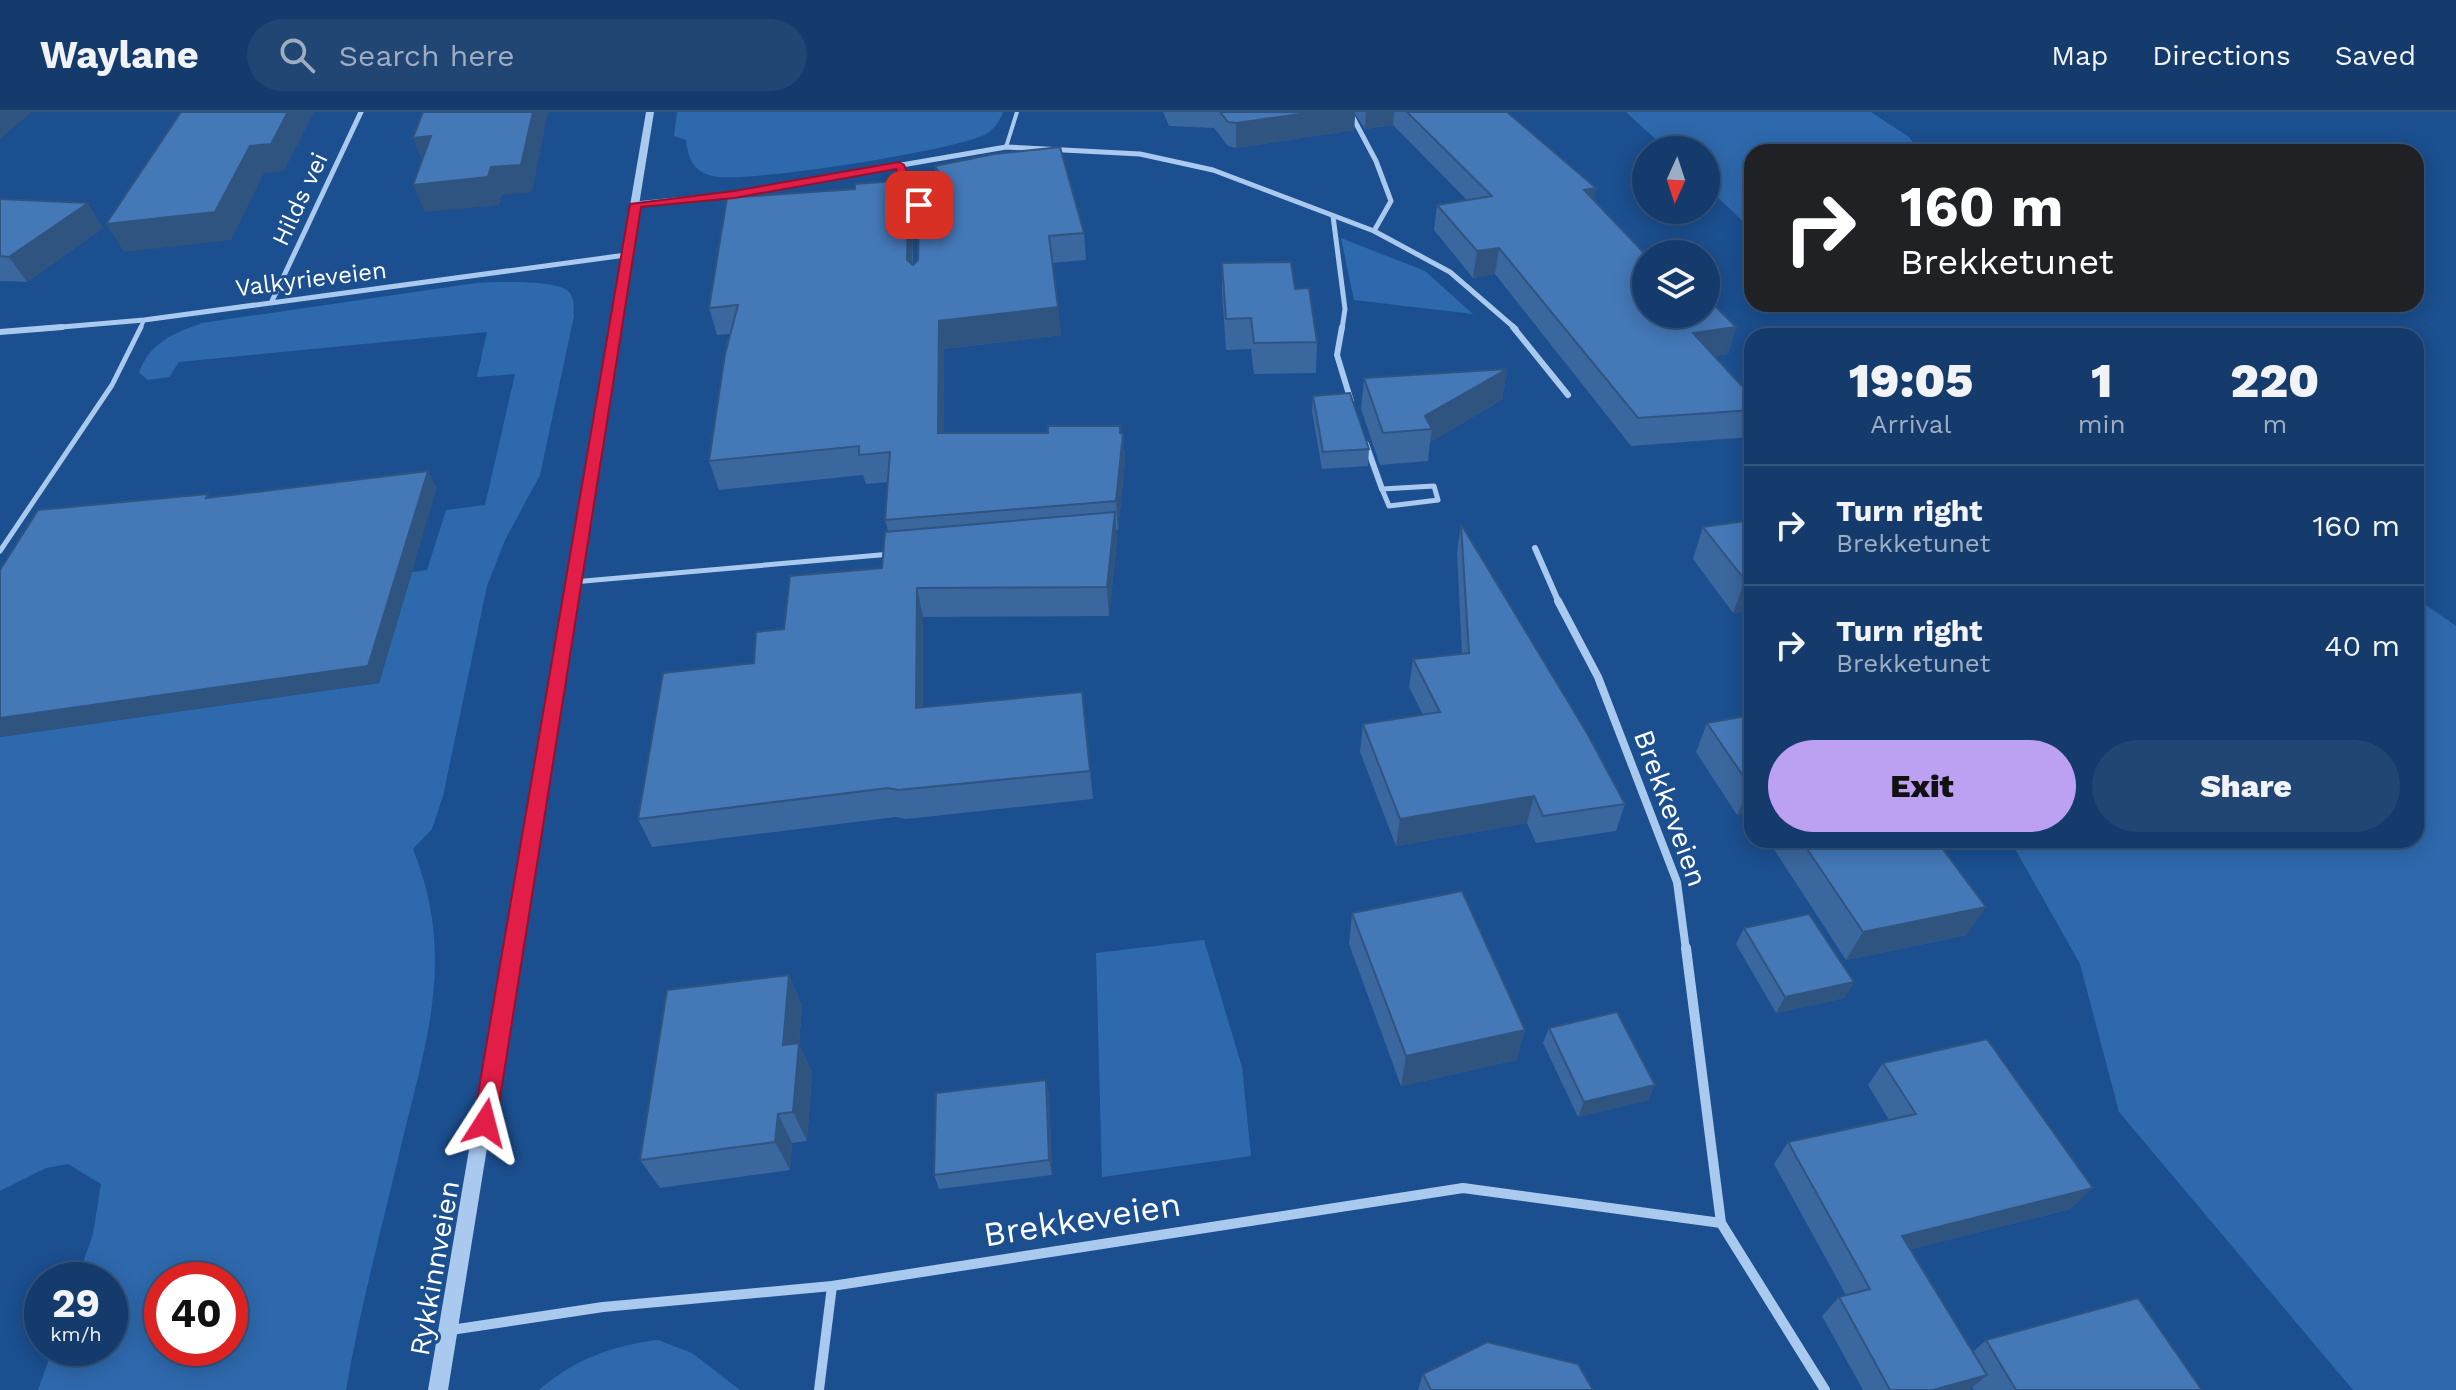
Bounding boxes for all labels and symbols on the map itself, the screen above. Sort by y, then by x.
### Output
north arrow [1632,136,1720,224]
street label: Hilds vei [266,148,334,250]
pin [885,171,953,239]
street label: Valkyrieveien [234,256,388,302]
street label: Brekkeveien [1627,725,1714,891]
position arrow [443,1081,527,1165]
street label: Rykkinnveien [403,1178,466,1358]
street label: Brekkeveien [980,1184,1184,1254]
speed limit sign: 40 [144,1262,248,1366]

